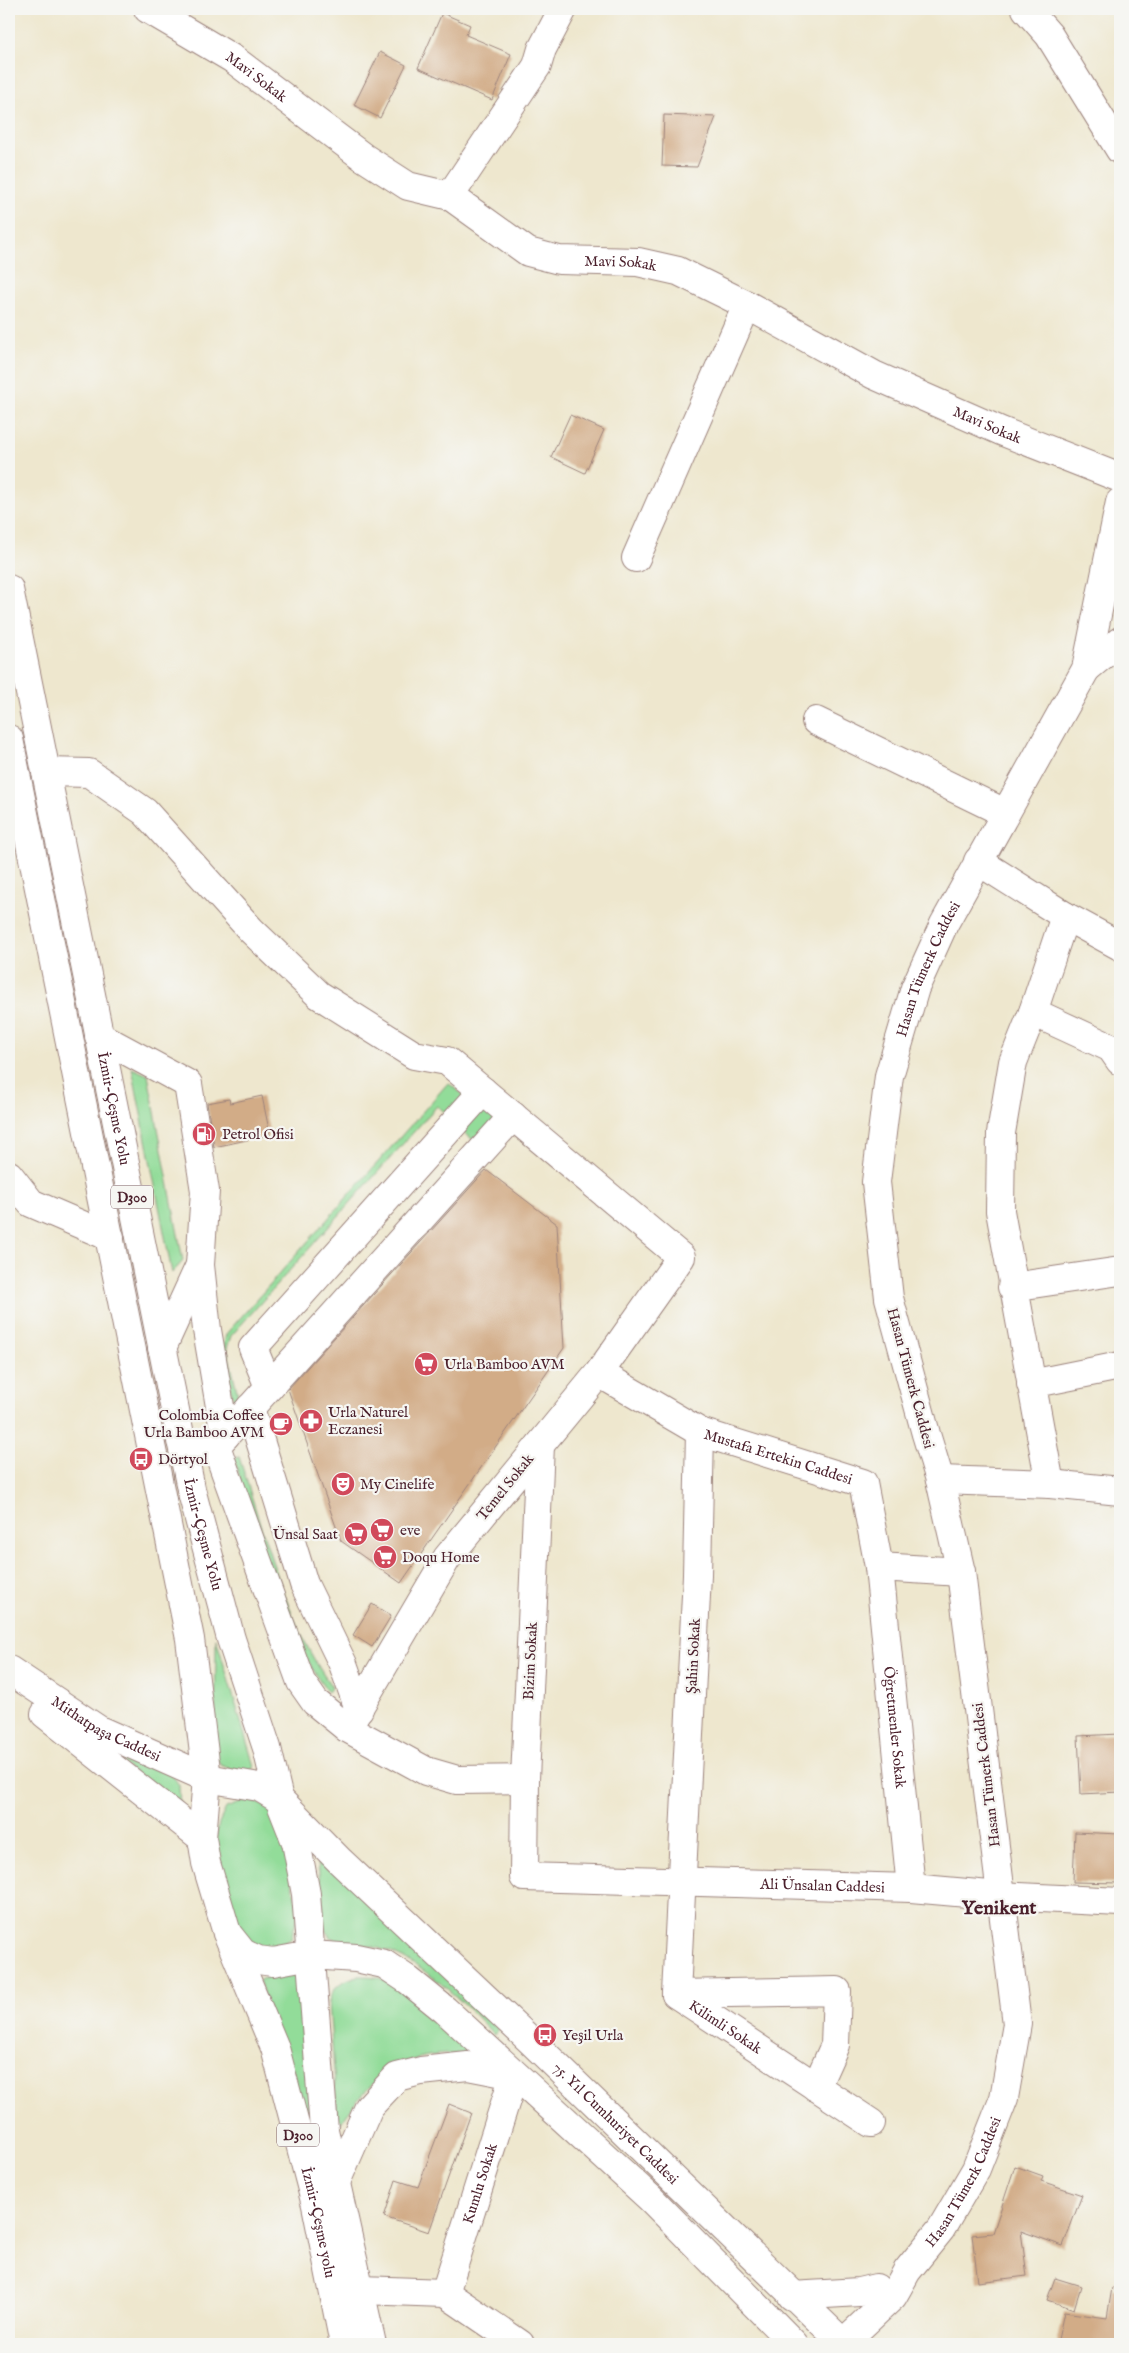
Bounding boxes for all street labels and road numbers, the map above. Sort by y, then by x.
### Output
street label: Mavi Sokak [221,48,292,107]
street label: Mavi Sokak [584,252,660,276]
street label: Mavi Sokak [950,402,1025,449]
street label: Hasan Tümerk Caddesi [892,898,965,1039]
street label: İzmir-Çeşme Yolu [93,1050,134,1167]
road number: D300 [111,1186,153,1208]
street label: Hasan Tümerk Caddesi [883,1306,938,1451]
street label: Mustafa Ertekin Caddesi [702,1425,855,1489]
street label: Temel Sokak [473,1449,539,1525]
street label: İzmir-Çeşme Yolu [179,1477,227,1593]
street label: Şahin Sokak [682,1617,705,1694]
street label: Bizim Sokak [519,1621,542,1700]
street label: Öğretmenler Sokak [879,1665,910,1790]
street label: Mithatpaşa Caddesi [48,1692,164,1766]
street label: Hasan Tümerk Caddesi [968,1702,1005,1848]
street label: Ali Ünsalan Caddesi [759,1875,885,1897]
street label: Kilimli Sokak [685,1996,766,2059]
street label: 75. Yıl Cumhuriyet Caddesi [549,2058,682,2189]
street label: Hasan Tümerk Caddesi [921,2114,1006,2251]
road number: D300 [277,2124,319,2146]
street label: Kumlu Sokak [459,2140,502,2226]
street label: İzmir-Çeşme yolu [296,2165,339,2280]

